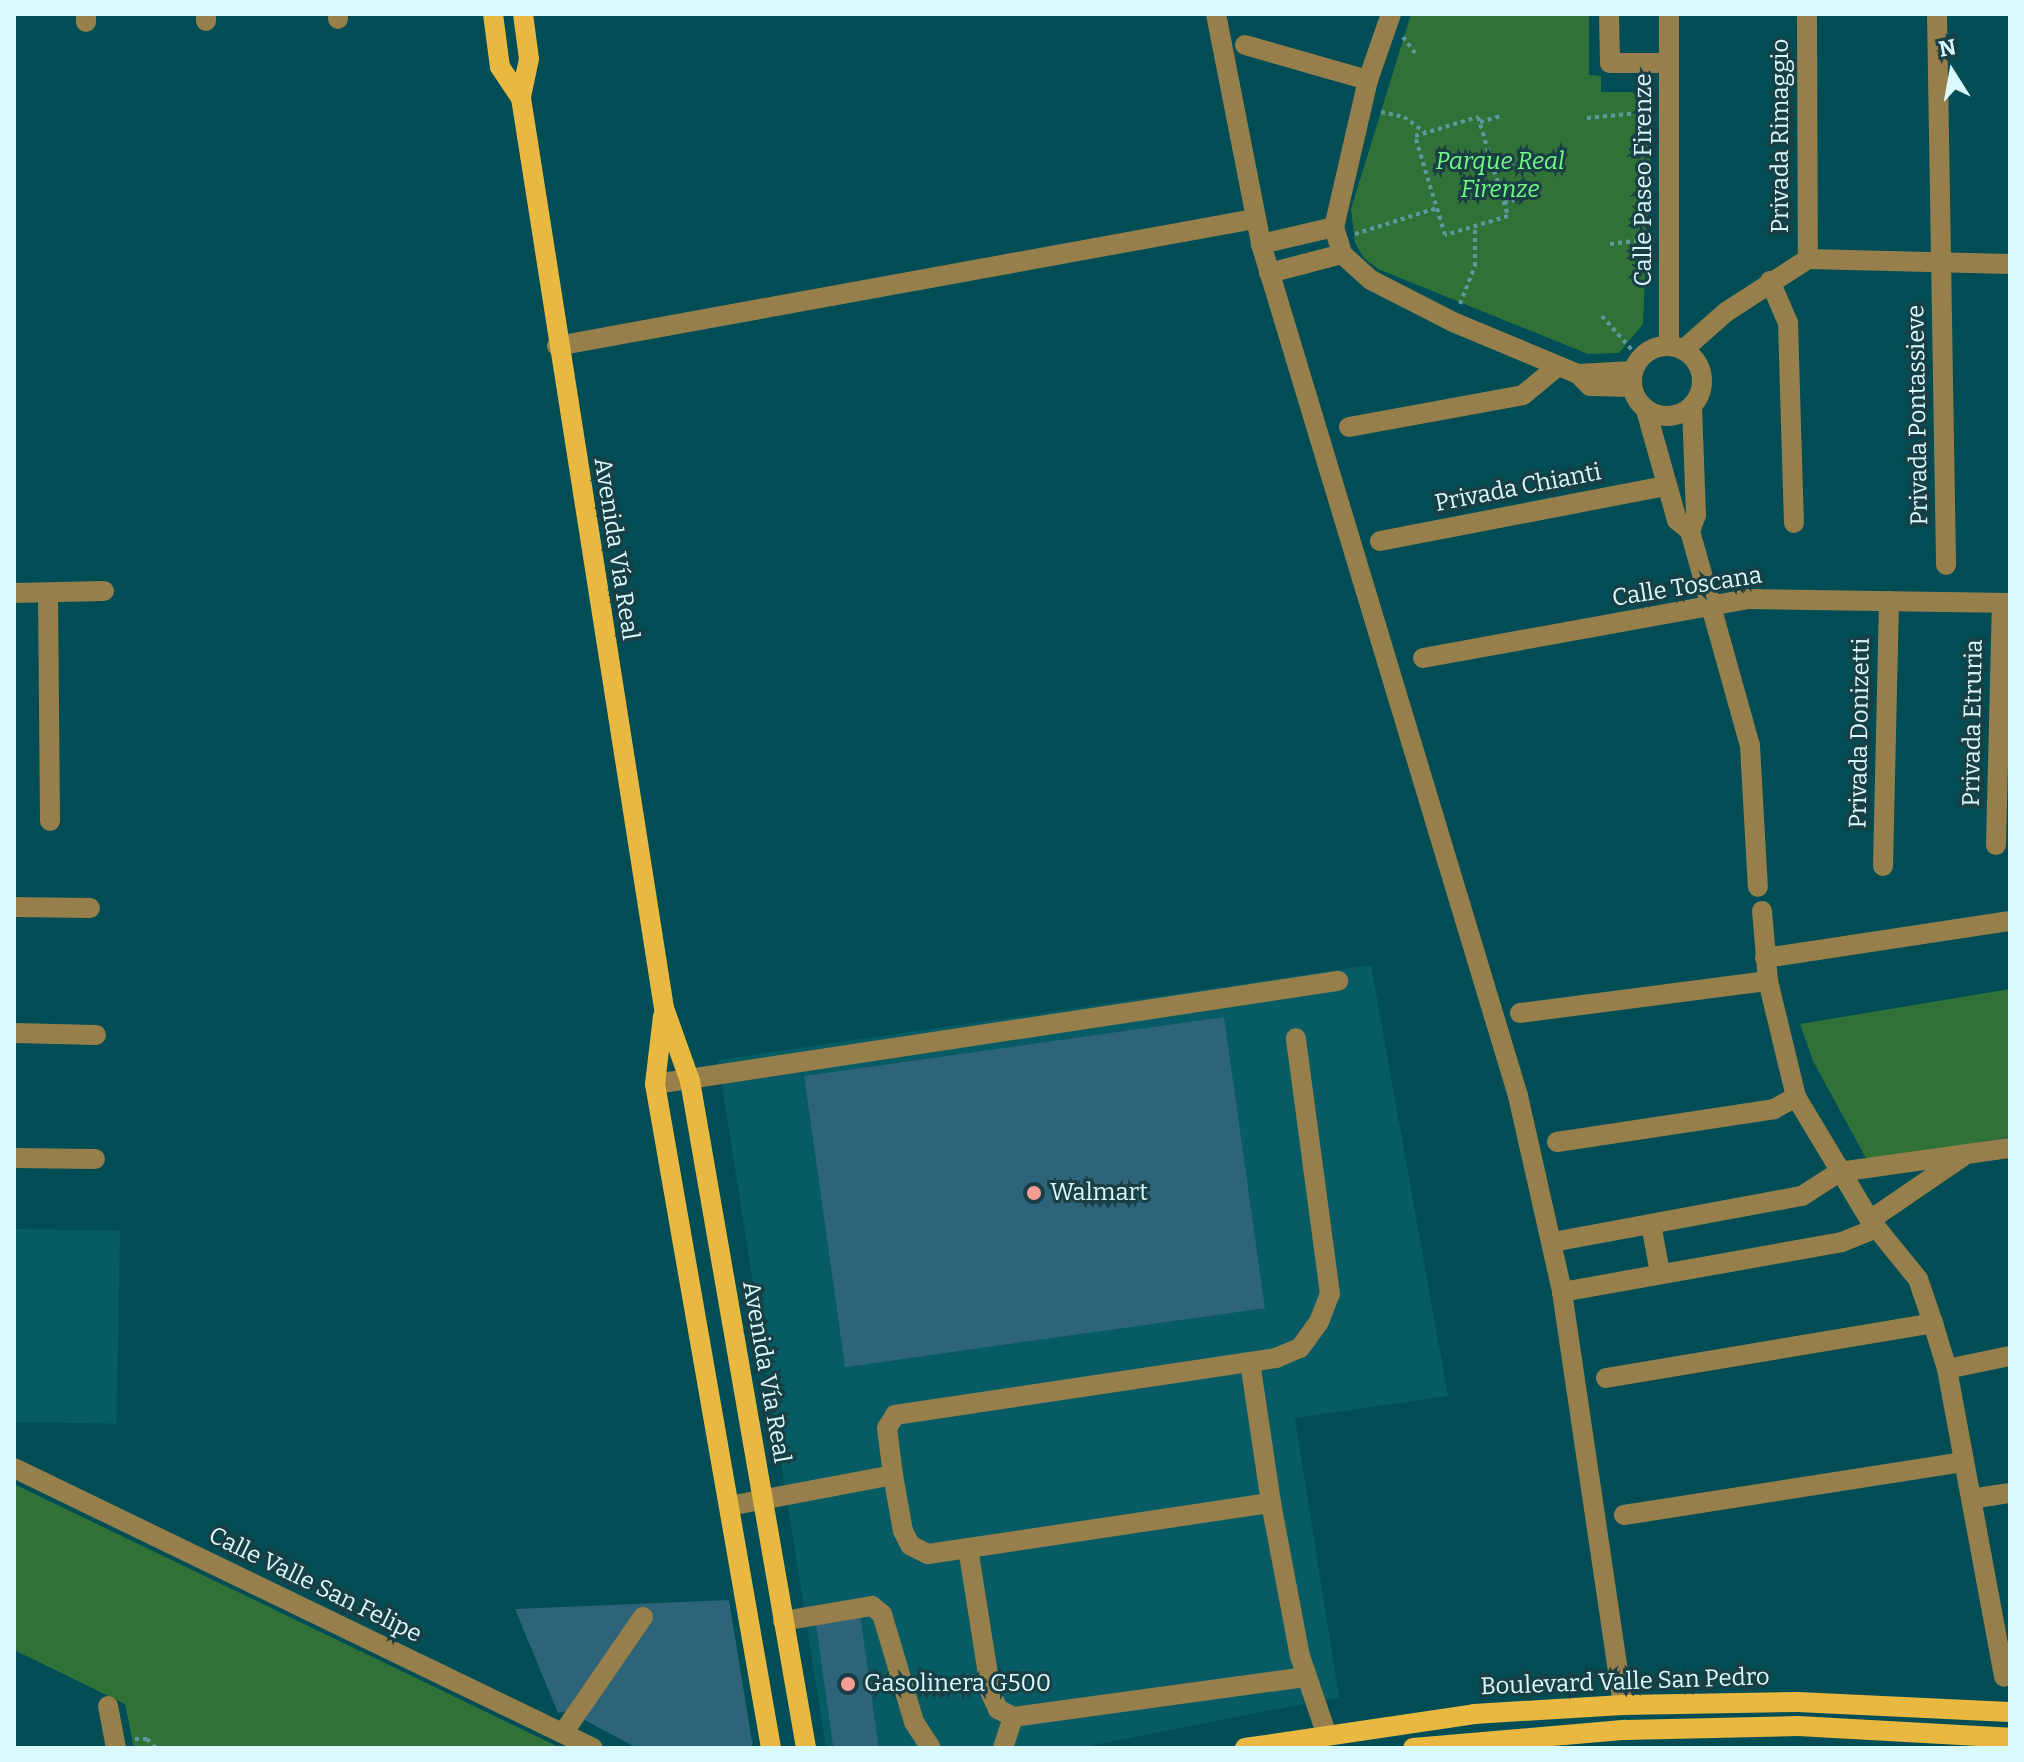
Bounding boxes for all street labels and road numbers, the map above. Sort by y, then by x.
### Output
street label: Privada Rimaggio [1767,39,1795,233]
street label: Calle Paseo Firenze [1630,73,1658,287]
street label: Privada Pontassieve [1902,304,1934,526]
street label: Avenida Vía Real [587,456,645,642]
street label: Privada Chianti [1432,458,1604,518]
street label: Calle Toscana [1610,561,1764,613]
street label: Privada Donizetti [1844,637,1876,829]
street label: Privada Etruria [1957,639,1989,807]
street label: Avenida Vía Real [736,1279,796,1465]
street label: Calle Valle San Felipe [204,1521,426,1649]
street label: Boulevard Valle San Pedro [1480,1663,1770,1701]

